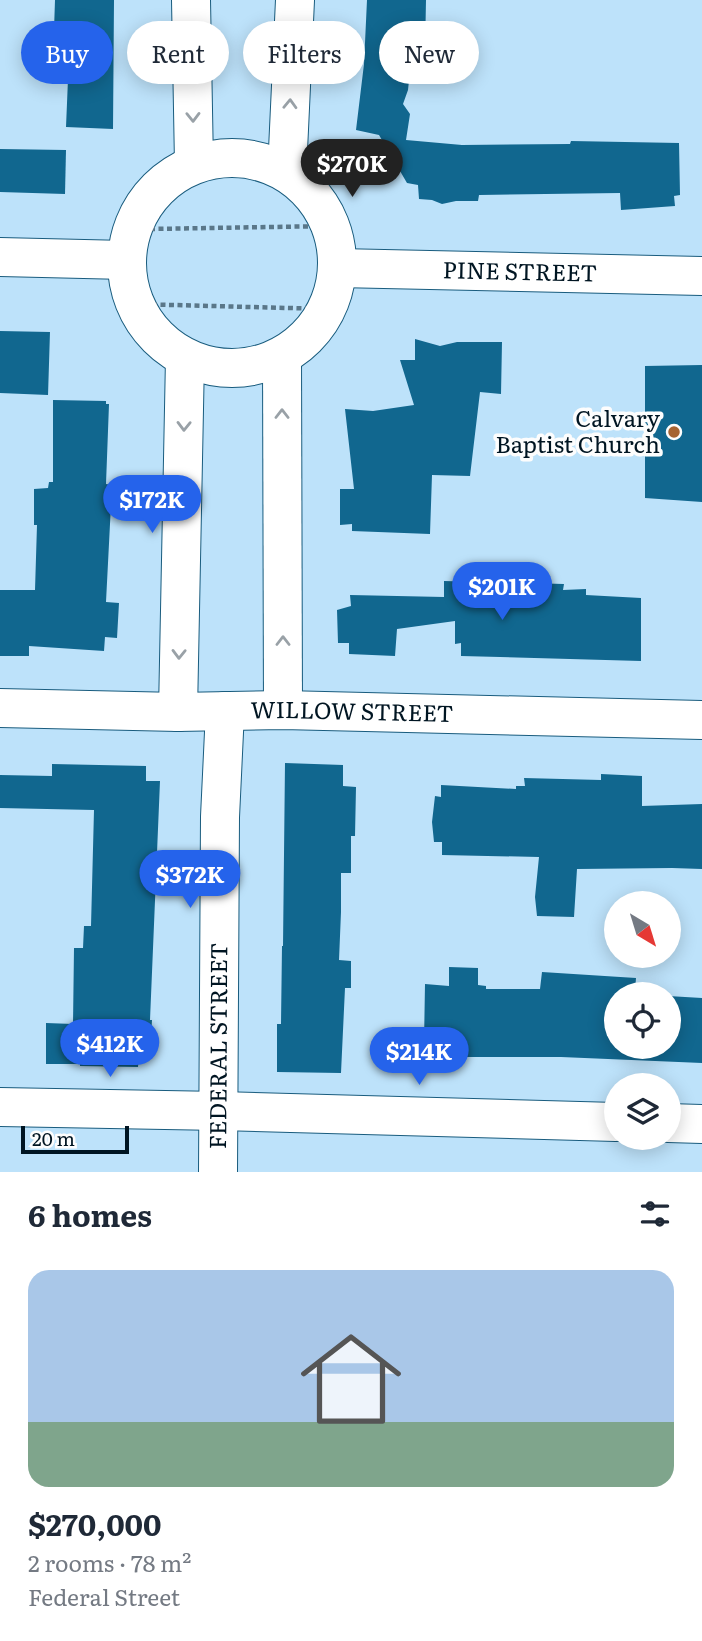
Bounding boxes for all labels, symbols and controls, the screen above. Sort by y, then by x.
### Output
chip: Buy [21,21,113,84]
chip: Rent [127,21,229,84]
chip: Filters [243,21,365,84]
chip: New [379,21,479,84]
one-way arrow [283,98,298,109]
one-way arrow [186,112,201,123]
pin: $270K [303,140,401,199]
text: $270K [317,145,387,179]
street label: PINE STREET [442,251,598,289]
place label: Calvary Baptist Church [496,400,661,460]
one-way arrow [274,408,290,419]
one-way arrow [176,421,191,432]
marker: Calvary Baptist Church [666,424,682,440]
pin: $172K [103,476,201,535]
text: $172K [119,481,185,515]
pin: $201K [453,562,551,622]
text: $201K [468,568,536,602]
one-way arrow [275,636,290,647]
one-way arrow [172,649,187,660]
street label: WILLOW STREET [250,691,454,729]
pin: $372K [141,850,239,910]
text: $372K [155,856,225,890]
north arrow [604,891,681,968]
map controls [604,891,681,1150]
street label: FEDERAL STREET [199,943,234,1149]
button: locate [604,982,681,1059]
pin: $412K [61,1020,159,1079]
text: $412K [76,1025,144,1059]
pin: $214K [370,1028,468,1087]
text: $214K [386,1033,452,1067]
button: layers [604,1073,681,1150]
scale bar [21,1123,130,1155]
text: 20 m [32,1124,75,1152]
text: 6 homes [28,1192,152,1236]
icon: filters [636,1195,674,1233]
icon: home [288,1316,414,1442]
text: $270,000 [28,1501,162,1545]
text: 2 rooms · 78 m² [28,1545,191,1579]
text: Federal Street [28,1579,180,1613]

